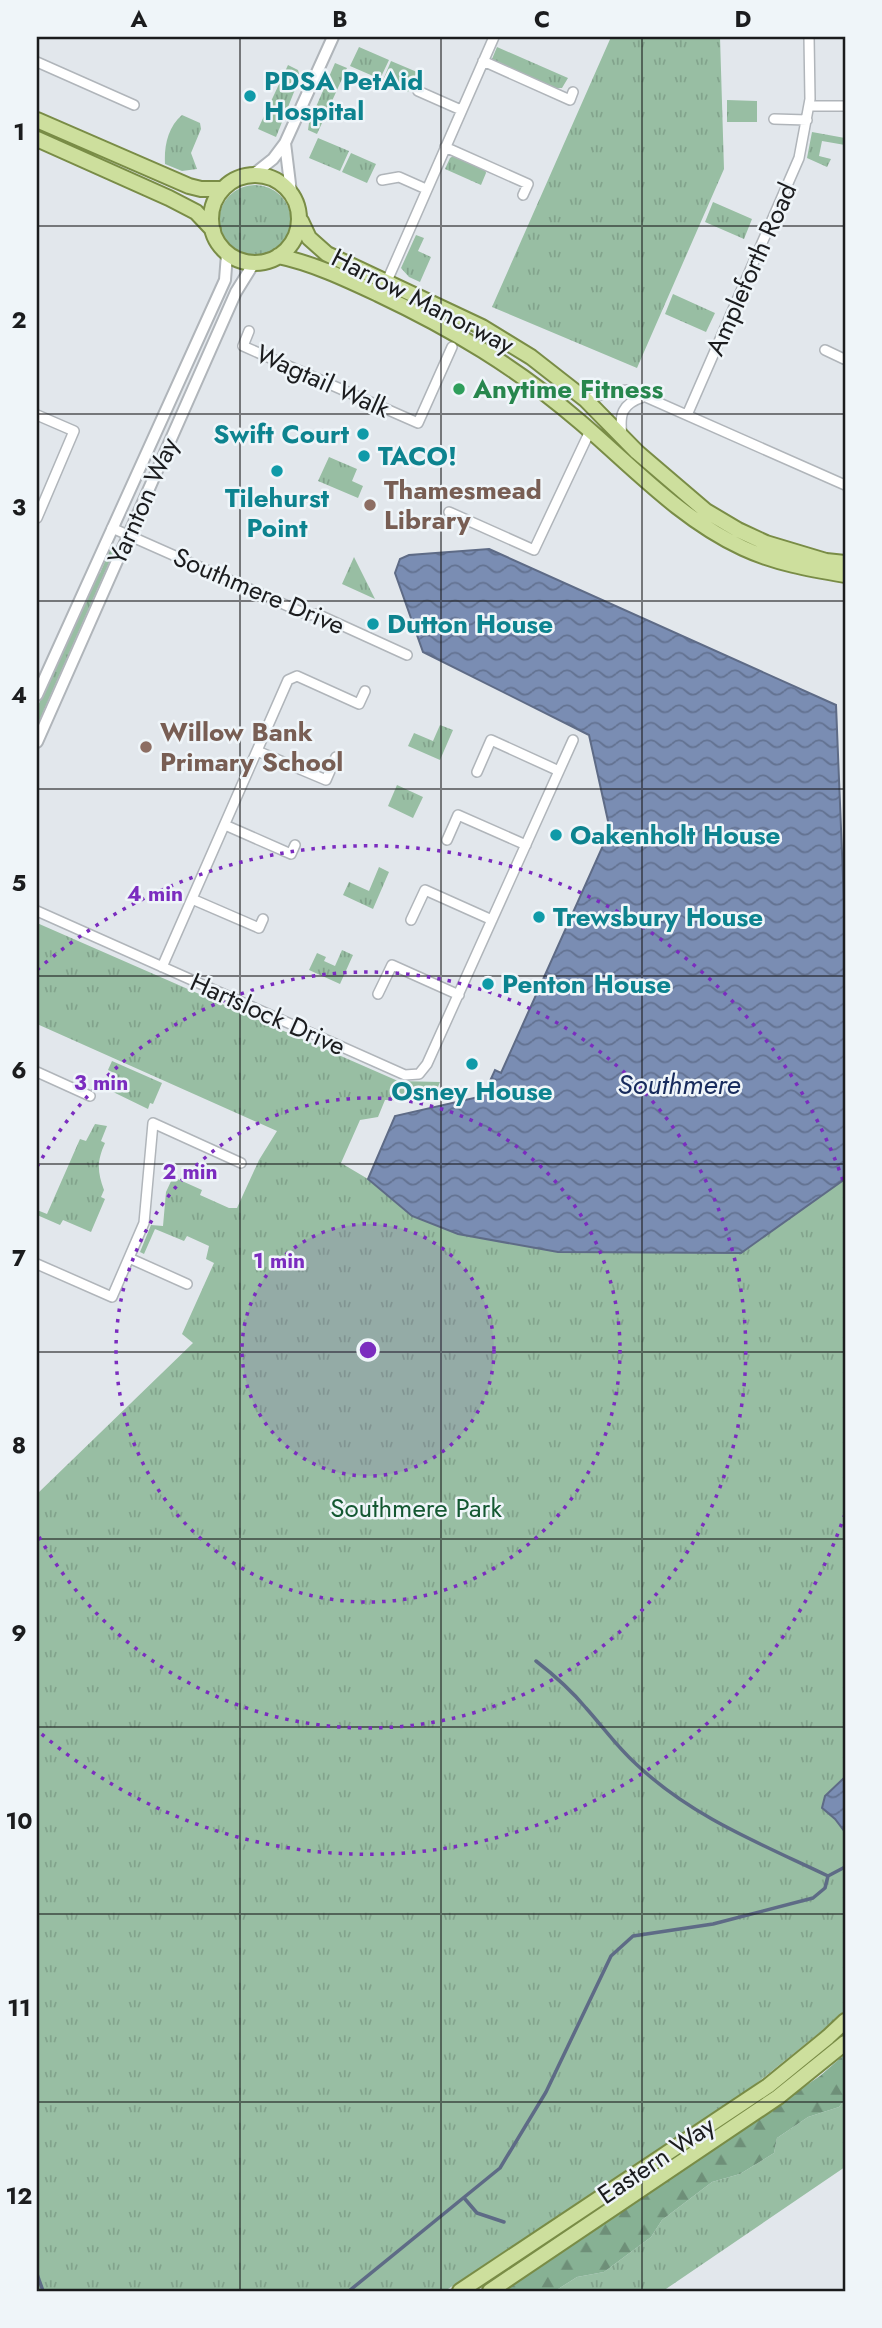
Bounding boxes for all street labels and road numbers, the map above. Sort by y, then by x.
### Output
street label: Ampleforth Road [696,176,806,362]
street label: Harrow Manorway [325,239,521,364]
street label: Wagtail Walk [250,335,396,428]
street label: Yarnton Way [98,431,188,571]
street label: Southmere Drive [167,538,351,644]
street label: Hartslock Drive [184,963,352,1065]
street label: Eastern Way [590,2106,723,2213]

